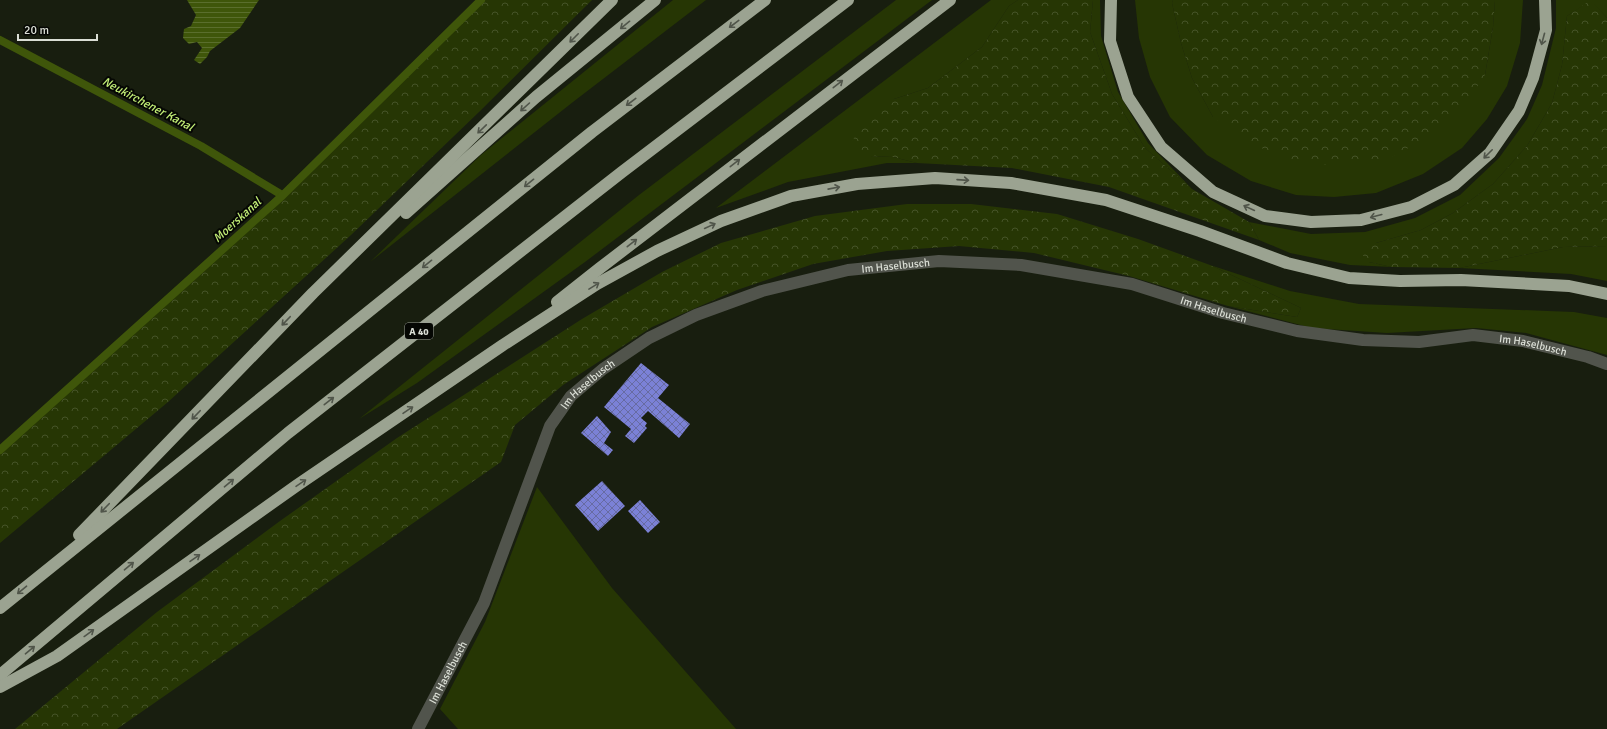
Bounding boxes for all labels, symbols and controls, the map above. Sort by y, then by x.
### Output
scale bar [18,16,97,42]
one-way arrow [729,19,740,28]
one-way arrow [619,20,630,29]
text: 20 m [24,23,49,38]
one-way arrow [570,32,580,42]
one-way arrow [1539,32,1546,45]
water label: Neukirchener Kanal [100,74,197,136]
one-way arrow [833,80,844,88]
one-way arrow [625,98,636,107]
one-way arrow [519,103,530,112]
one-way arrow [477,124,487,134]
one-way arrow [1483,149,1493,159]
one-way arrow [730,159,741,168]
one-way arrow [956,176,969,184]
one-way arrow [523,178,534,187]
one-way arrow [827,184,840,192]
water label: Moerskanal [210,194,266,246]
one-way arrow [1243,204,1255,211]
one-way arrow [1370,213,1383,220]
one-way arrow [704,222,716,229]
one-way arrow [627,238,638,247]
street label: Im Haselbusch [861,256,931,276]
one-way arrow [422,260,433,268]
one-way arrow [589,282,600,290]
street label: Im Haselbusch [1179,294,1248,326]
one-way arrow [281,316,291,326]
road number: A 40 [405,323,433,339]
street label: Im Haselbusch [1498,332,1568,359]
street label: Im Haselbusch [558,357,618,412]
one-way arrow [324,396,335,405]
one-way arrow [402,406,413,414]
one-way arrow [191,410,201,420]
one-way arrow [223,478,234,487]
one-way arrow [295,479,306,487]
one-way arrow [100,503,110,513]
one-way arrow [189,554,200,562]
one-way arrow [124,562,135,571]
one-way arrow [16,586,27,595]
one-way arrow [83,629,94,638]
street label: Im Haselbusch [426,639,470,706]
one-way arrow [24,646,35,655]

